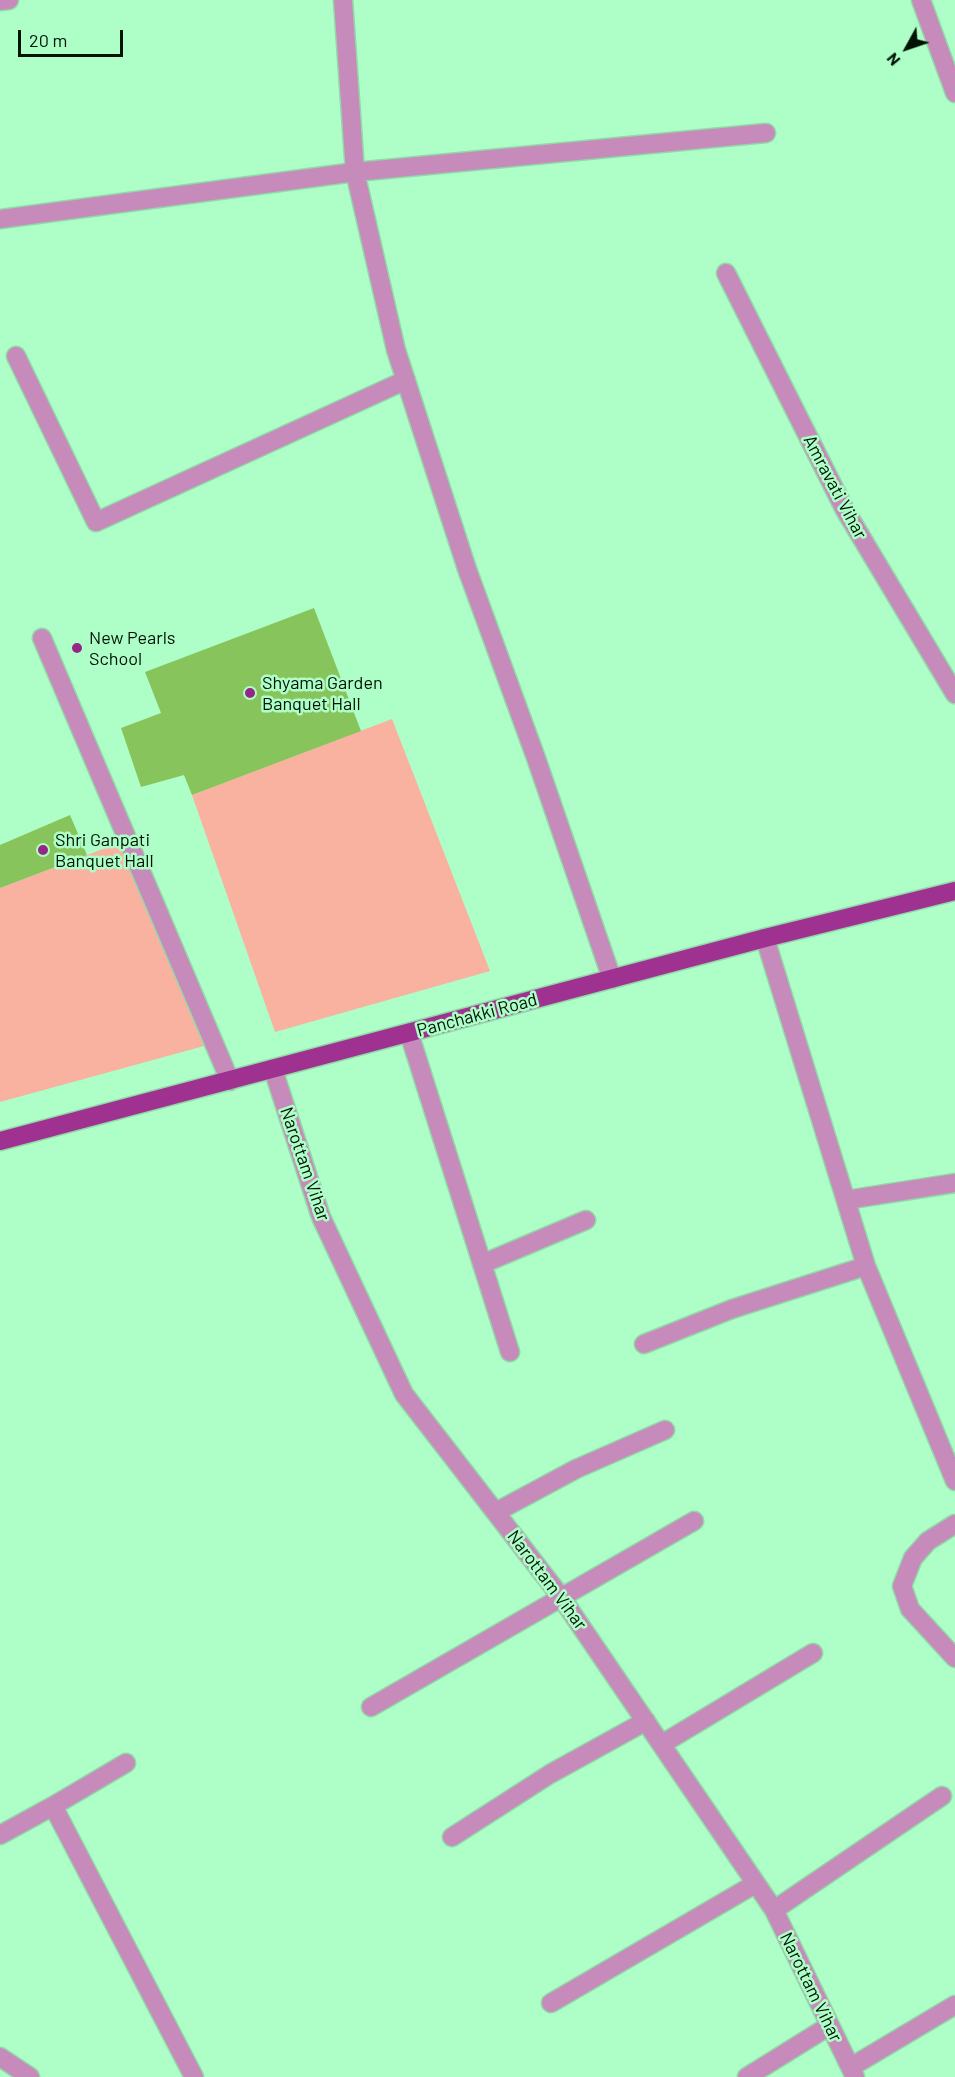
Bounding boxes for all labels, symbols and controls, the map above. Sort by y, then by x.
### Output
scale bar [21,18,126,56]
north arrow [877,18,937,78]
text: 20 m [29,29,67,51]
text: N [882,50,904,70]
street label: Amravati Vihar [799,431,871,543]
place label: New Pearls School [89,627,175,670]
marker: New Pearls School [70,641,84,655]
place label: Shyama Garden Banquet Hall [262,672,383,714]
marker: Shyama Garden Banquet Hall [243,686,257,700]
place label: Shri Ganpati Banquet Hall [55,829,154,872]
marker: Shri Ganpati Banquet Hall [36,843,50,857]
street label: Panchakki Road [414,989,540,1041]
street label: Narottam Vihar [275,1104,335,1224]
street label: Narottam Vihar [503,1526,591,1634]
street label: Narottam Vihar [775,1929,847,2045]

